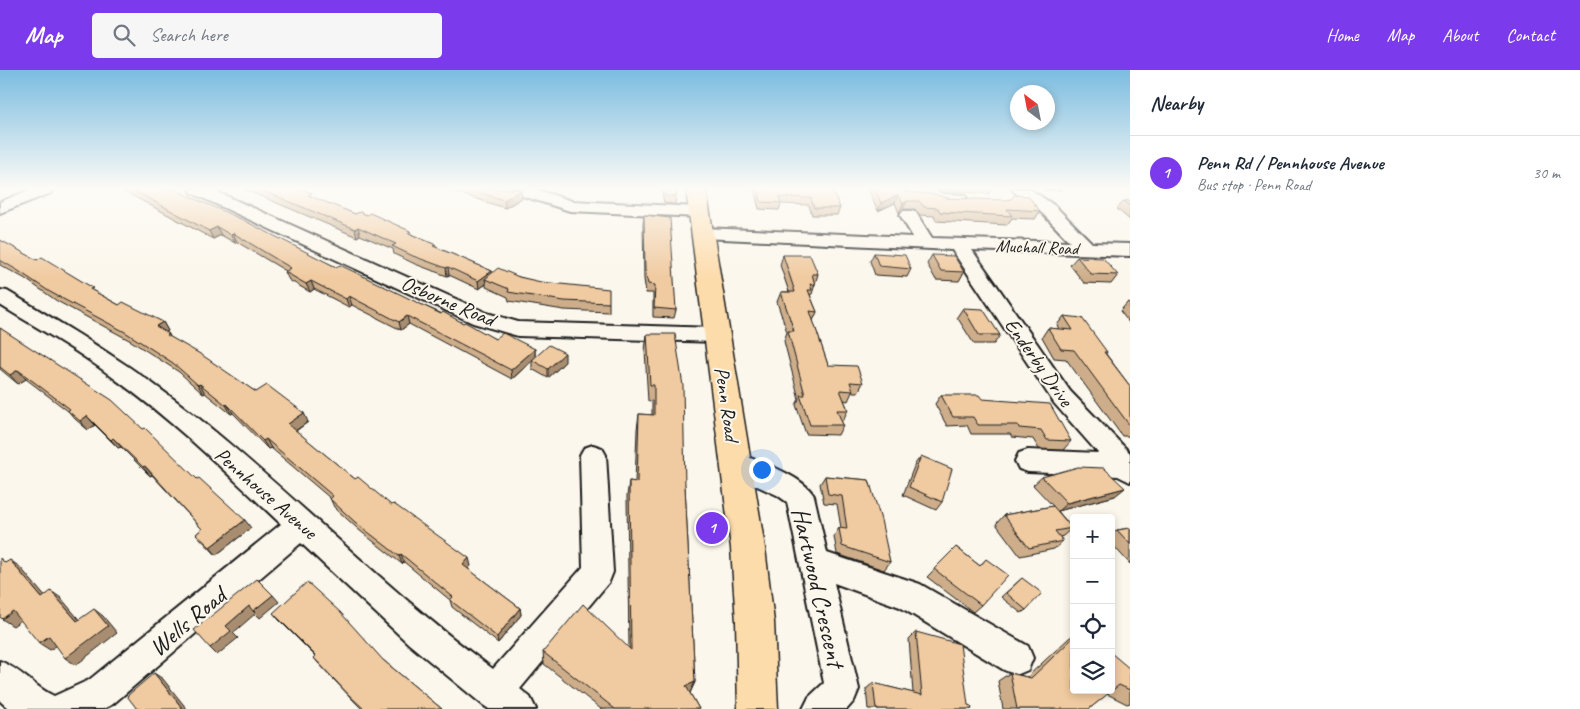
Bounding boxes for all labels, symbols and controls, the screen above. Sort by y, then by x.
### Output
search box [92,13,442,58]
text: Map [25,20,62,50]
icon: search [110,21,138,49]
text: Search here [150,23,228,47]
text: Home [1326,24,1359,46]
text: Map [1387,24,1414,46]
text: About [1442,24,1478,46]
text: Contact [1506,24,1555,46]
north arrow [1010,85,1055,130]
text: Nearby [1150,90,1203,116]
text: Penn Rd / Pennhouse Avenue [1197,151,1384,175]
text: 1 [1162,163,1170,183]
text: 30 m [1533,163,1560,183]
text: Bus stop · Penn Road [1197,175,1311,195]
street label: Muchall Road [995,235,1081,260]
street label: Osborne Road [397,270,502,334]
street label: Enderby Drive [999,313,1080,412]
street label: Penn Road [709,365,745,446]
street label: Pennhouse Avenue [209,441,324,546]
your location [749,457,775,483]
street label: Hartwood Crescent [784,504,853,674]
pin: 1 [696,509,728,547]
map controls [1070,514,1115,694]
button: + [1070,514,1115,559]
button: − [1070,559,1115,604]
street label: Wells Road [142,578,236,663]
button: locate [1070,604,1115,649]
button: layers [1070,649,1115,694]

